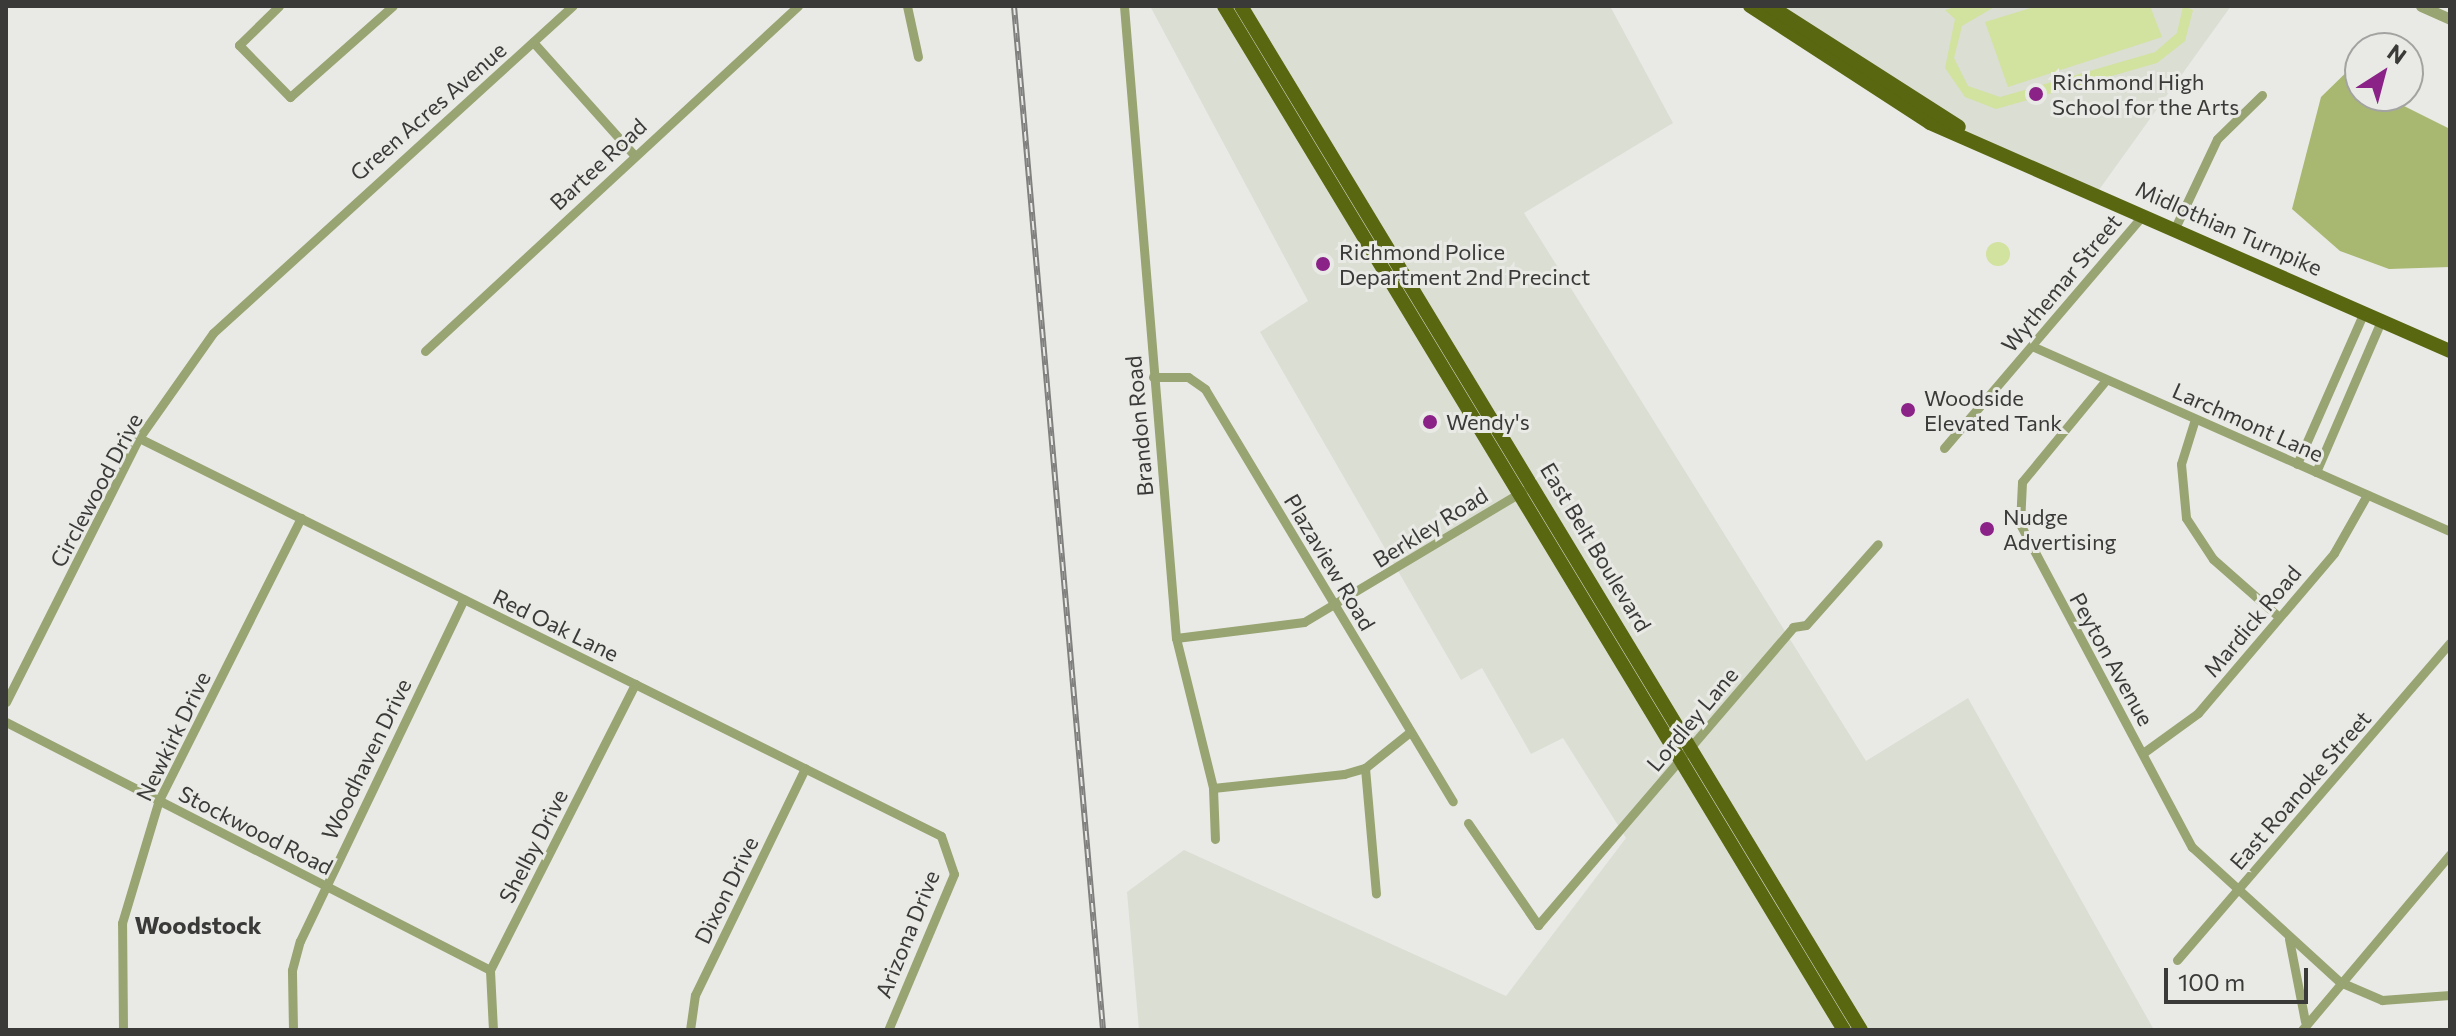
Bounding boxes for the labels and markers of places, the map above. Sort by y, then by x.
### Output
place label: Richmond High School for the Arts [2052,68,2239,120]
marker: Richmond High School for the Arts [2027,85,2045,103]
place label: Richmond Police Department 2nd Precinct [1339,238,1590,290]
marker: Richmond Police Department 2nd Precinct [1314,255,1332,273]
place label: Woodside Elevated Tank [1924,384,2062,436]
marker: Woodside Elevated Tank [1899,401,1917,419]
place label: Wendy's [1446,409,1530,435]
marker: Wendy's [1421,413,1439,431]
place label: Nudge Advertising [2003,503,2117,554]
marker: Nudge Advertising [1978,520,1996,538]

